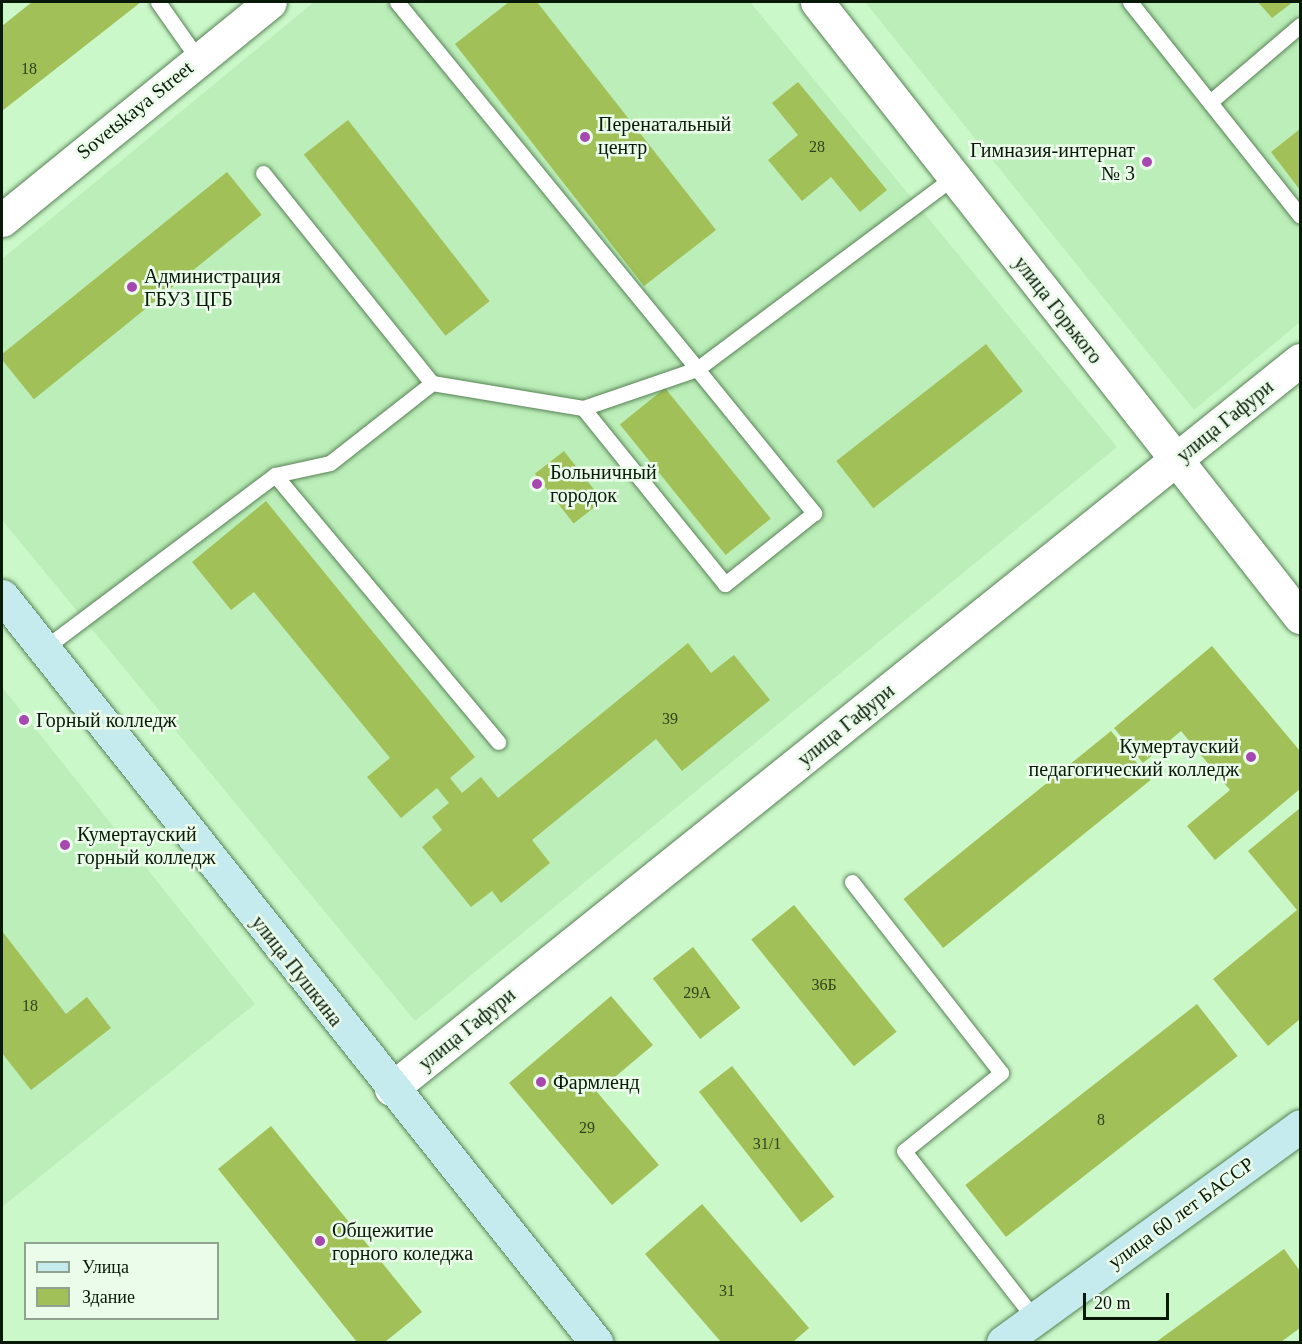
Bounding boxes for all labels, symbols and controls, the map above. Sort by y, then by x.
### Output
street label: Sovetskaya Street [72,56,198,164]
house number: 18 [21,59,37,79]
place label: Перенатальный центр [598,113,731,160]
marker: Перенатальный центр [576,128,594,146]
house number: 28 [809,137,825,157]
place label: Гимназия-интернат № 3 [970,138,1135,185]
marker: Гимназия-интернат № 3 [1140,155,1154,169]
street label: улица Горького [1009,252,1107,368]
place label: Администрация ГБУЗ ЦГБ [144,264,281,311]
marker: Администрация ГБУЗ ЦГБ [125,280,139,294]
street label: улица Гафури [1172,375,1278,467]
place label: Больничный городок [550,460,657,507]
marker: Больничный городок [528,475,546,493]
street label: улица Гафури [793,679,899,771]
place label: Горный колледж [36,708,177,732]
house number: 39 [662,709,678,729]
marker: Горный колледж [17,713,31,727]
place label: Кумертауский педагогический колледж [1029,734,1239,781]
marker: Кумертауский педагогический колледж [1244,750,1258,764]
place label: Кумертауский горный колледж [77,822,216,869]
marker: Кумертауский горный колледж [58,838,72,852]
street label: улица Пушкина [246,911,348,1031]
house number: 36Б [811,975,837,995]
street label: улица Гафури [414,983,520,1075]
house number: 29А [683,983,711,1003]
house number: 18 [22,996,38,1016]
place label: Фармленд [553,1070,640,1094]
marker: Фармленд [534,1075,548,1089]
house number: 8 [1097,1110,1105,1130]
house number: 29 [579,1118,595,1138]
house number: 31/1 [753,1134,781,1154]
street label: улица 60 лет БАССР [1103,1152,1259,1274]
place label: Общежитие горного коледжа [332,1218,473,1265]
marker: Общежитие горного коледжа [313,1234,327,1248]
legend [24,1242,219,1320]
text: Улица [82,1257,129,1277]
house number: 31 [719,1281,735,1301]
scale bar [1086,1281,1172,1319]
text: Здание [82,1287,135,1307]
text: 20 m [1094,1293,1131,1313]

